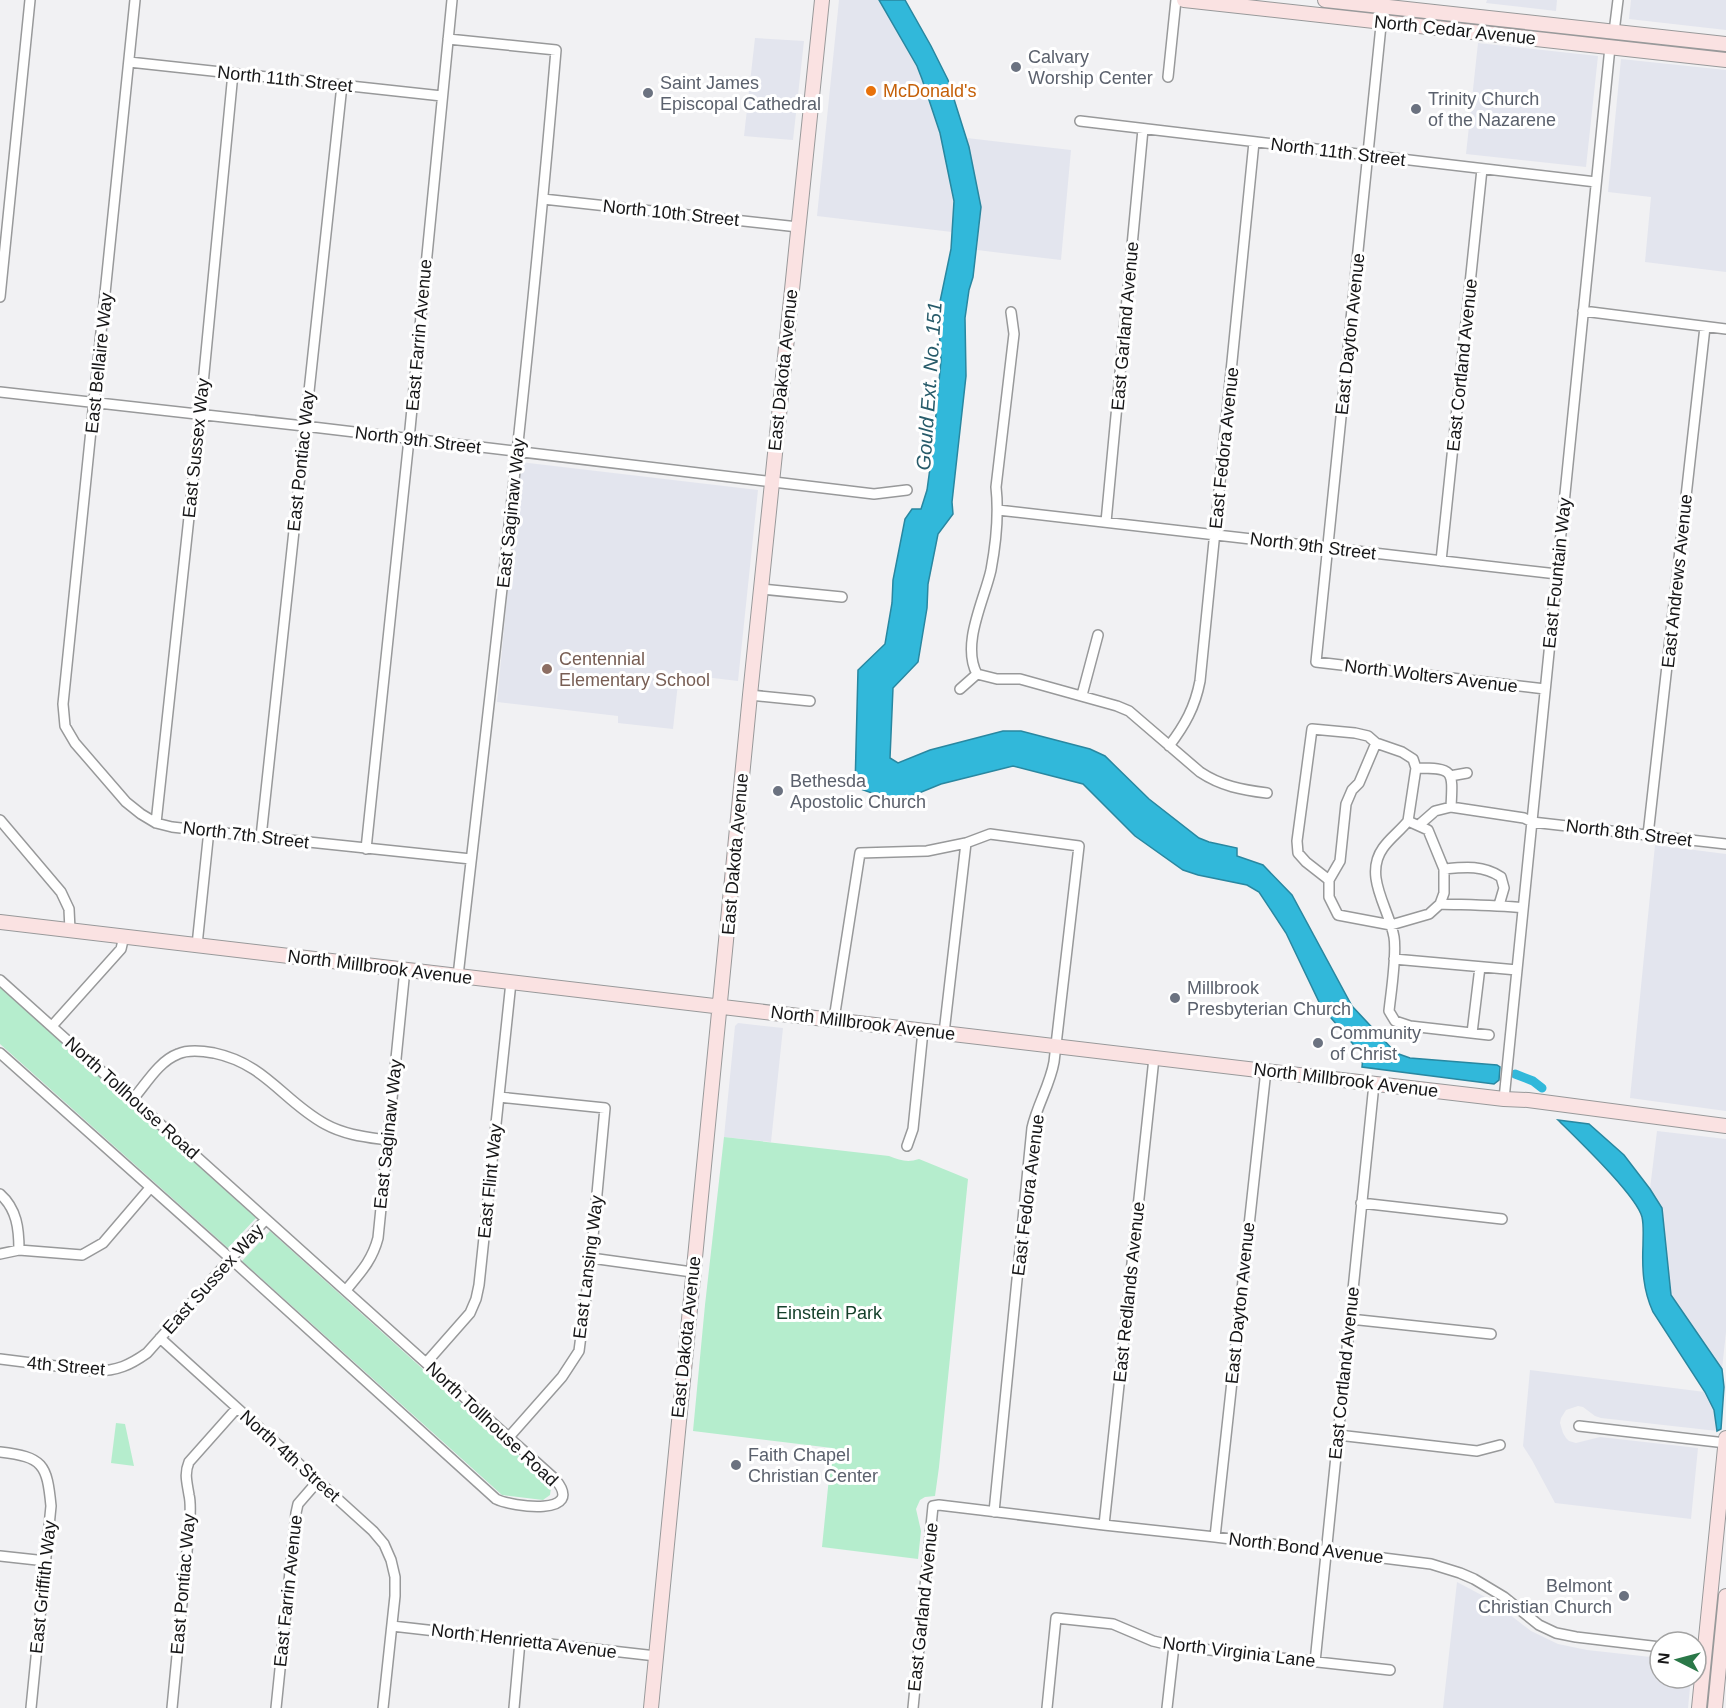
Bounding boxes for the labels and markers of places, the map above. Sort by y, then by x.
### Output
place label: Calvary Worship Center [1028,47,1153,88]
marker: Calvary Worship Center [1009,60,1023,74]
place label: Saint James Episcopal Cathedral [660,73,821,114]
place label: McDonald's [883,81,976,101]
marker: McDonald's [864,84,878,98]
marker: Saint James Episcopal Cathedral [641,86,655,100]
place label: Trinity Church of the Nazarene [1428,89,1556,130]
marker: Trinity Church of the Nazarene [1409,102,1423,116]
place label: Centennial Elementary School [559,649,710,690]
marker: Centennial Elementary School [540,662,554,676]
place label: Bethesda Apostolic Church [790,771,926,812]
marker: Bethesda Apostolic Church [771,784,785,798]
place label: Millbrook Presbyterian Church [1187,978,1351,1019]
marker: Millbrook Presbyterian Church [1168,991,1182,1005]
place label: Community of Christ [1330,1023,1421,1064]
marker: Community of Christ [1311,1036,1325,1050]
place label: Faith Chapel Christian Center [748,1445,878,1486]
marker: Faith Chapel Christian Center [729,1458,743,1472]
place label: Belmont Christian Church [1478,1576,1612,1617]
marker: Belmont Christian Church [1617,1589,1631,1603]

